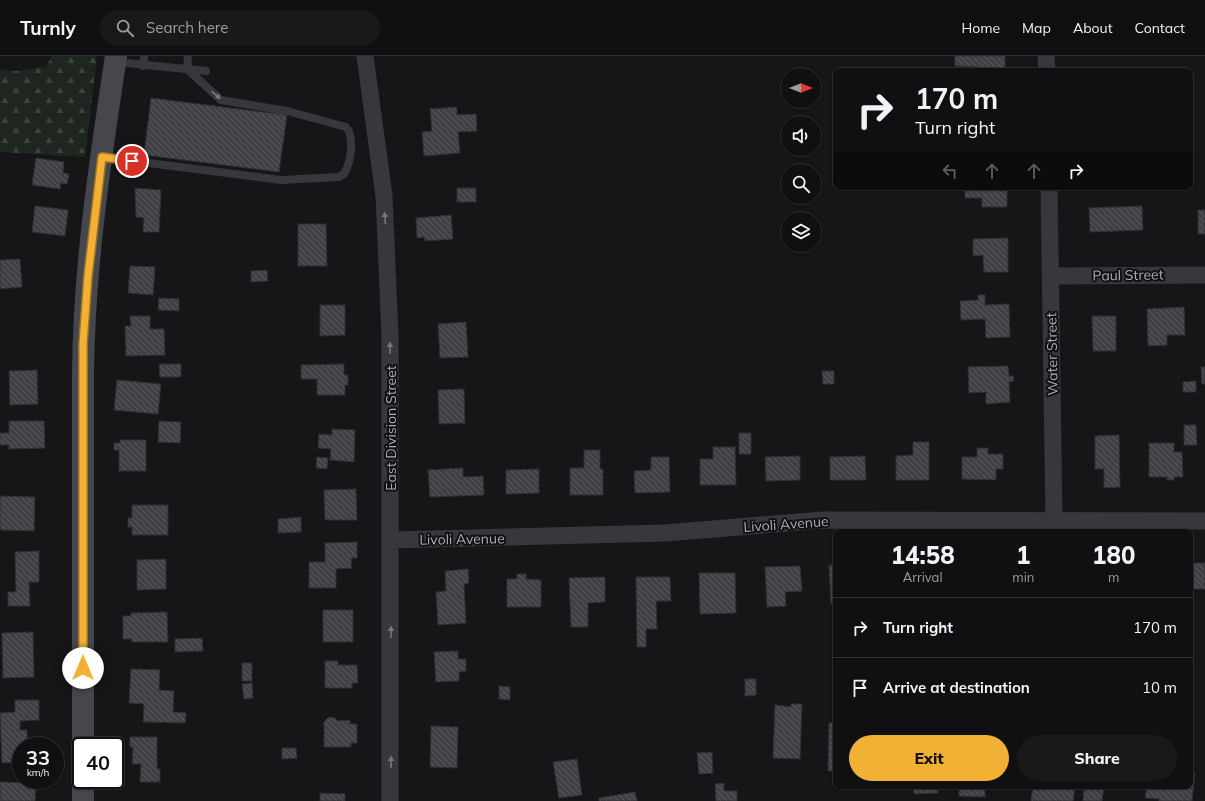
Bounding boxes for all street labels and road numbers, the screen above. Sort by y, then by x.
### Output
street label: Paul Street [1092,265,1164,285]
street label: Water Street [1042,312,1062,396]
street label: East Division Street [382,365,400,491]
street label: Livoli Avenue [743,512,829,536]
street label: Livoli Avenue [419,529,505,549]

